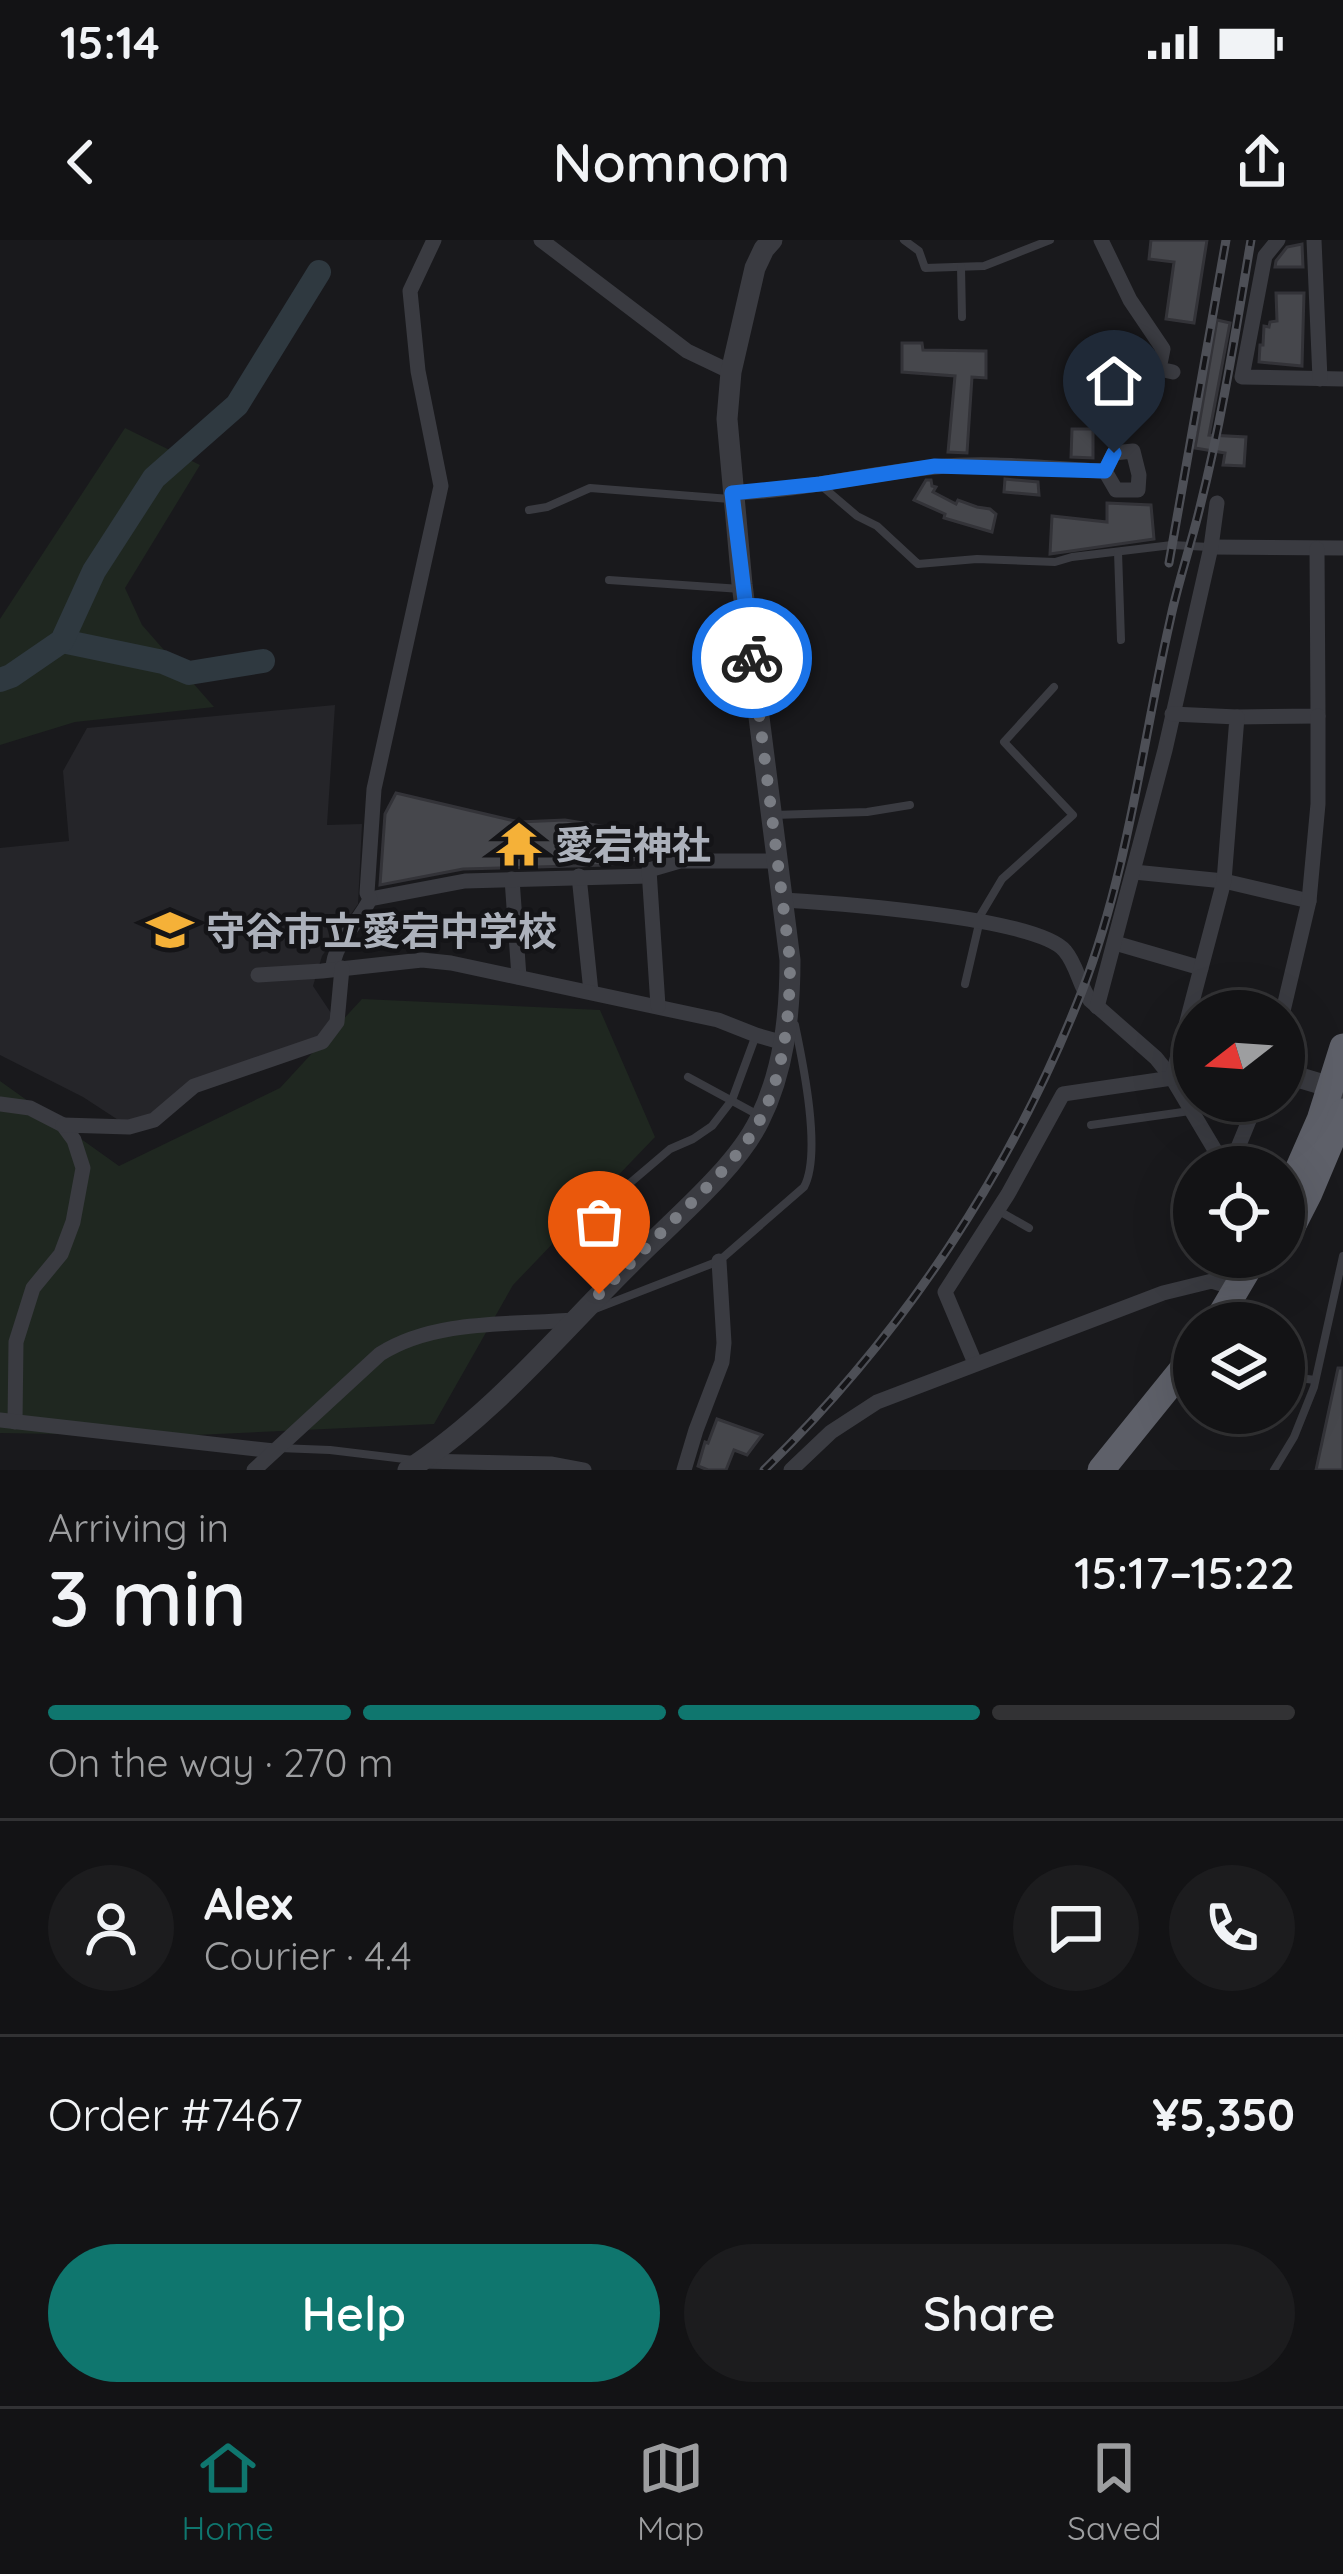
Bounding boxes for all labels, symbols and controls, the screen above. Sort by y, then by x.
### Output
text: 15:14 [60,14,160,70]
text: Nomnom [553,128,790,196]
icon: back [48,129,114,195]
icon: share [1229,129,1295,195]
pin [1063,330,1165,453]
icon: home [1081,348,1147,414]
courier [692,598,812,718]
icon: bike [719,625,785,691]
temple icon: 愛宕神社 [494,819,544,869]
place label: 愛宕神社 [555,820,711,869]
school or university icon: 守谷市立愛宕中学校 [145,905,195,955]
place label: 守谷市立愛宕中学校 [206,906,557,955]
north arrow [1173,990,1305,1122]
map controls [1173,990,1305,1434]
button: locate [1173,1146,1305,1278]
pin [548,1171,650,1294]
icon: bag [566,1189,632,1255]
button: layers [1173,1302,1305,1434]
text: Arriving in [48,1503,229,1552]
text: 15:17–15:22 [1074,1544,1295,1600]
text: 3 min [48,1548,247,1646]
text: On the way · 270 m [48,1738,394,1787]
button: person [48,1865,174,1991]
button: chat [1013,1865,1139,1991]
button: phone [1169,1865,1295,1991]
text: Alex [204,1875,293,1931]
text: Courier · 4.4 [204,1931,412,1980]
text: Order #7467 [48,2086,303,2142]
text: ¥5,350 [1152,2086,1295,2142]
button: Help [48,2244,660,2382]
button: Share [684,2244,1295,2382]
tab: Home [182,2435,274,2548]
tab: Map [637,2435,704,2548]
tab: Saved [1067,2435,1161,2548]

